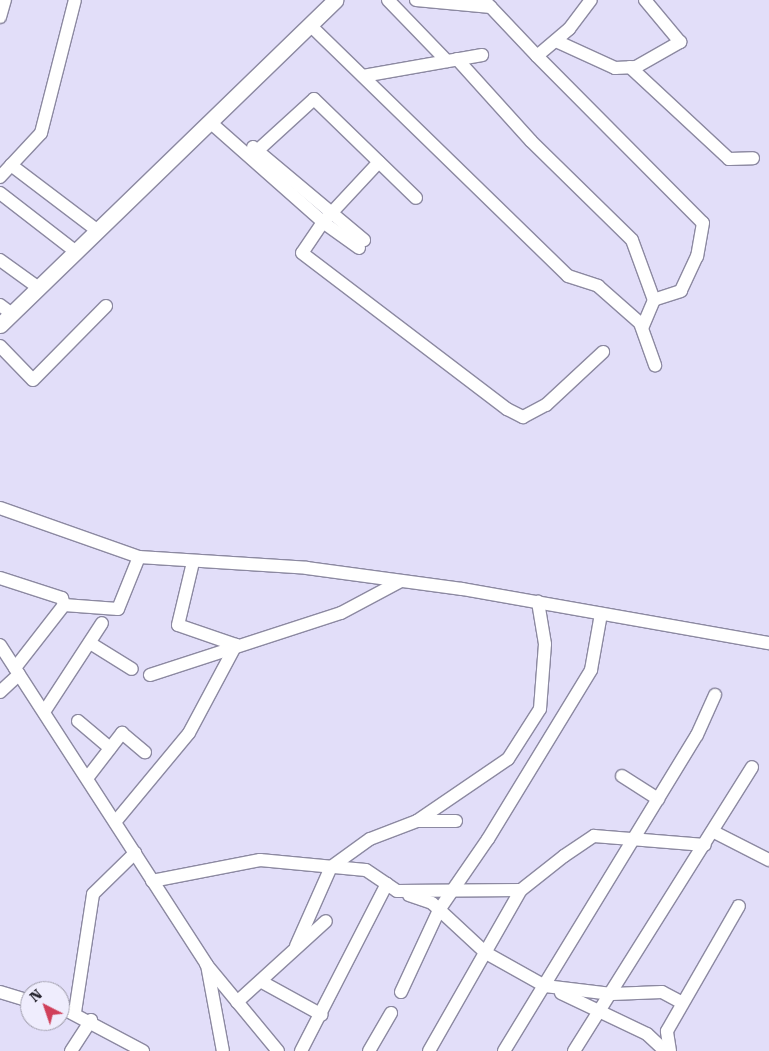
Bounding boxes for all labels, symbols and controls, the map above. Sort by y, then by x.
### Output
north arrow [20,981,70,1031]
text: N [26,986,45,1005]

